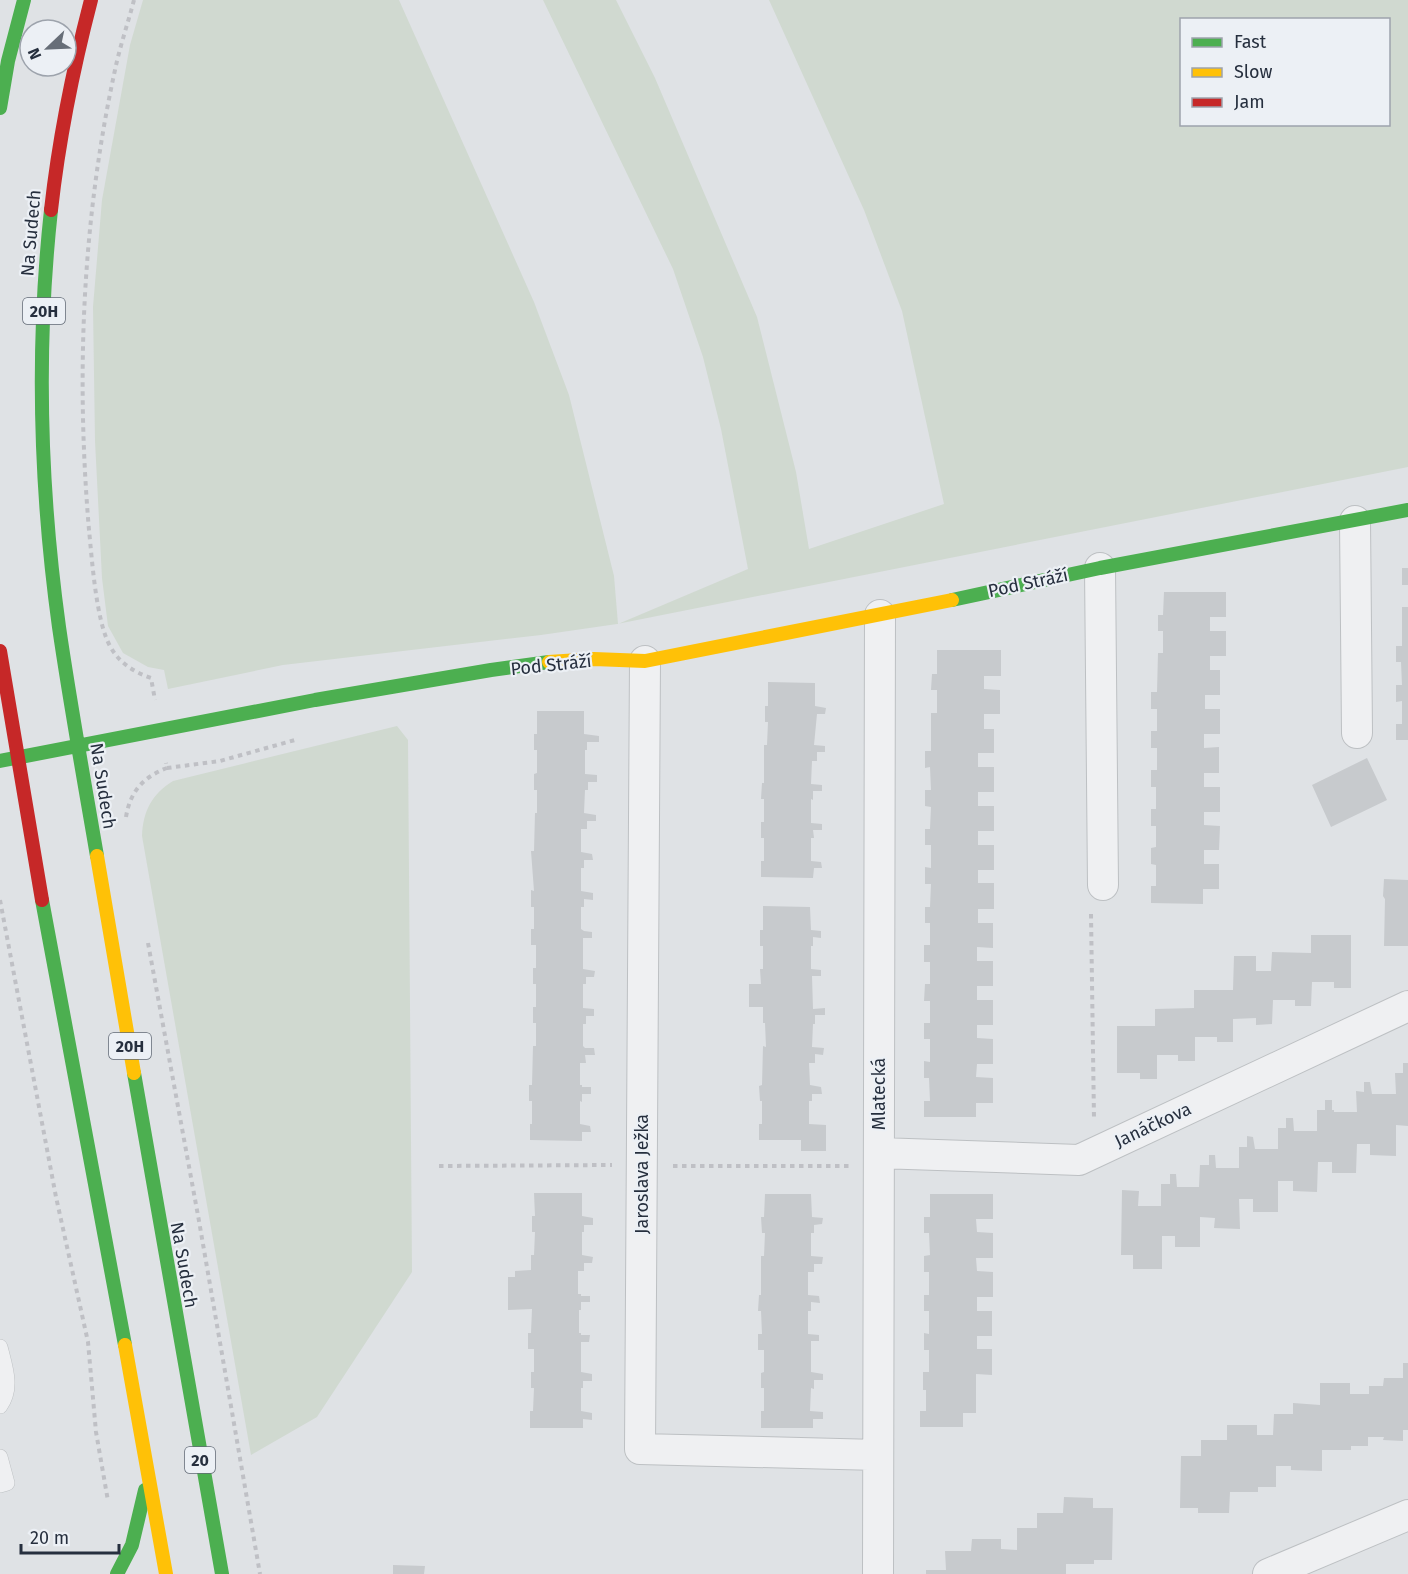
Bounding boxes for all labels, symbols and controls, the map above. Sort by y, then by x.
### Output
north arrow [18,18,78,78]
legend [1180,18,1390,126]
text: Fast [1234,31,1267,53]
text: N [24,45,45,62]
text: Slow [1234,61,1273,83]
text: Jam [1234,91,1265,113]
street label: Na Sudech [16,189,46,277]
road number: 20H [23,298,65,324]
street label: Pod Stráží [986,564,1070,602]
street label: Pod Stráží [509,650,593,680]
street label: Na Sudech [85,741,121,831]
road number: 20H [109,1033,151,1059]
street label: Mlatecká [868,1058,890,1130]
street label: Janáčkova [1111,1098,1195,1152]
street label: Jaroslava Ježka [631,1114,653,1234]
street label: Na Sudech [166,1220,202,1310]
road number: 20 [185,1447,215,1473]
scale bar [21,1517,118,1555]
text: 20 m [30,1527,69,1549]

